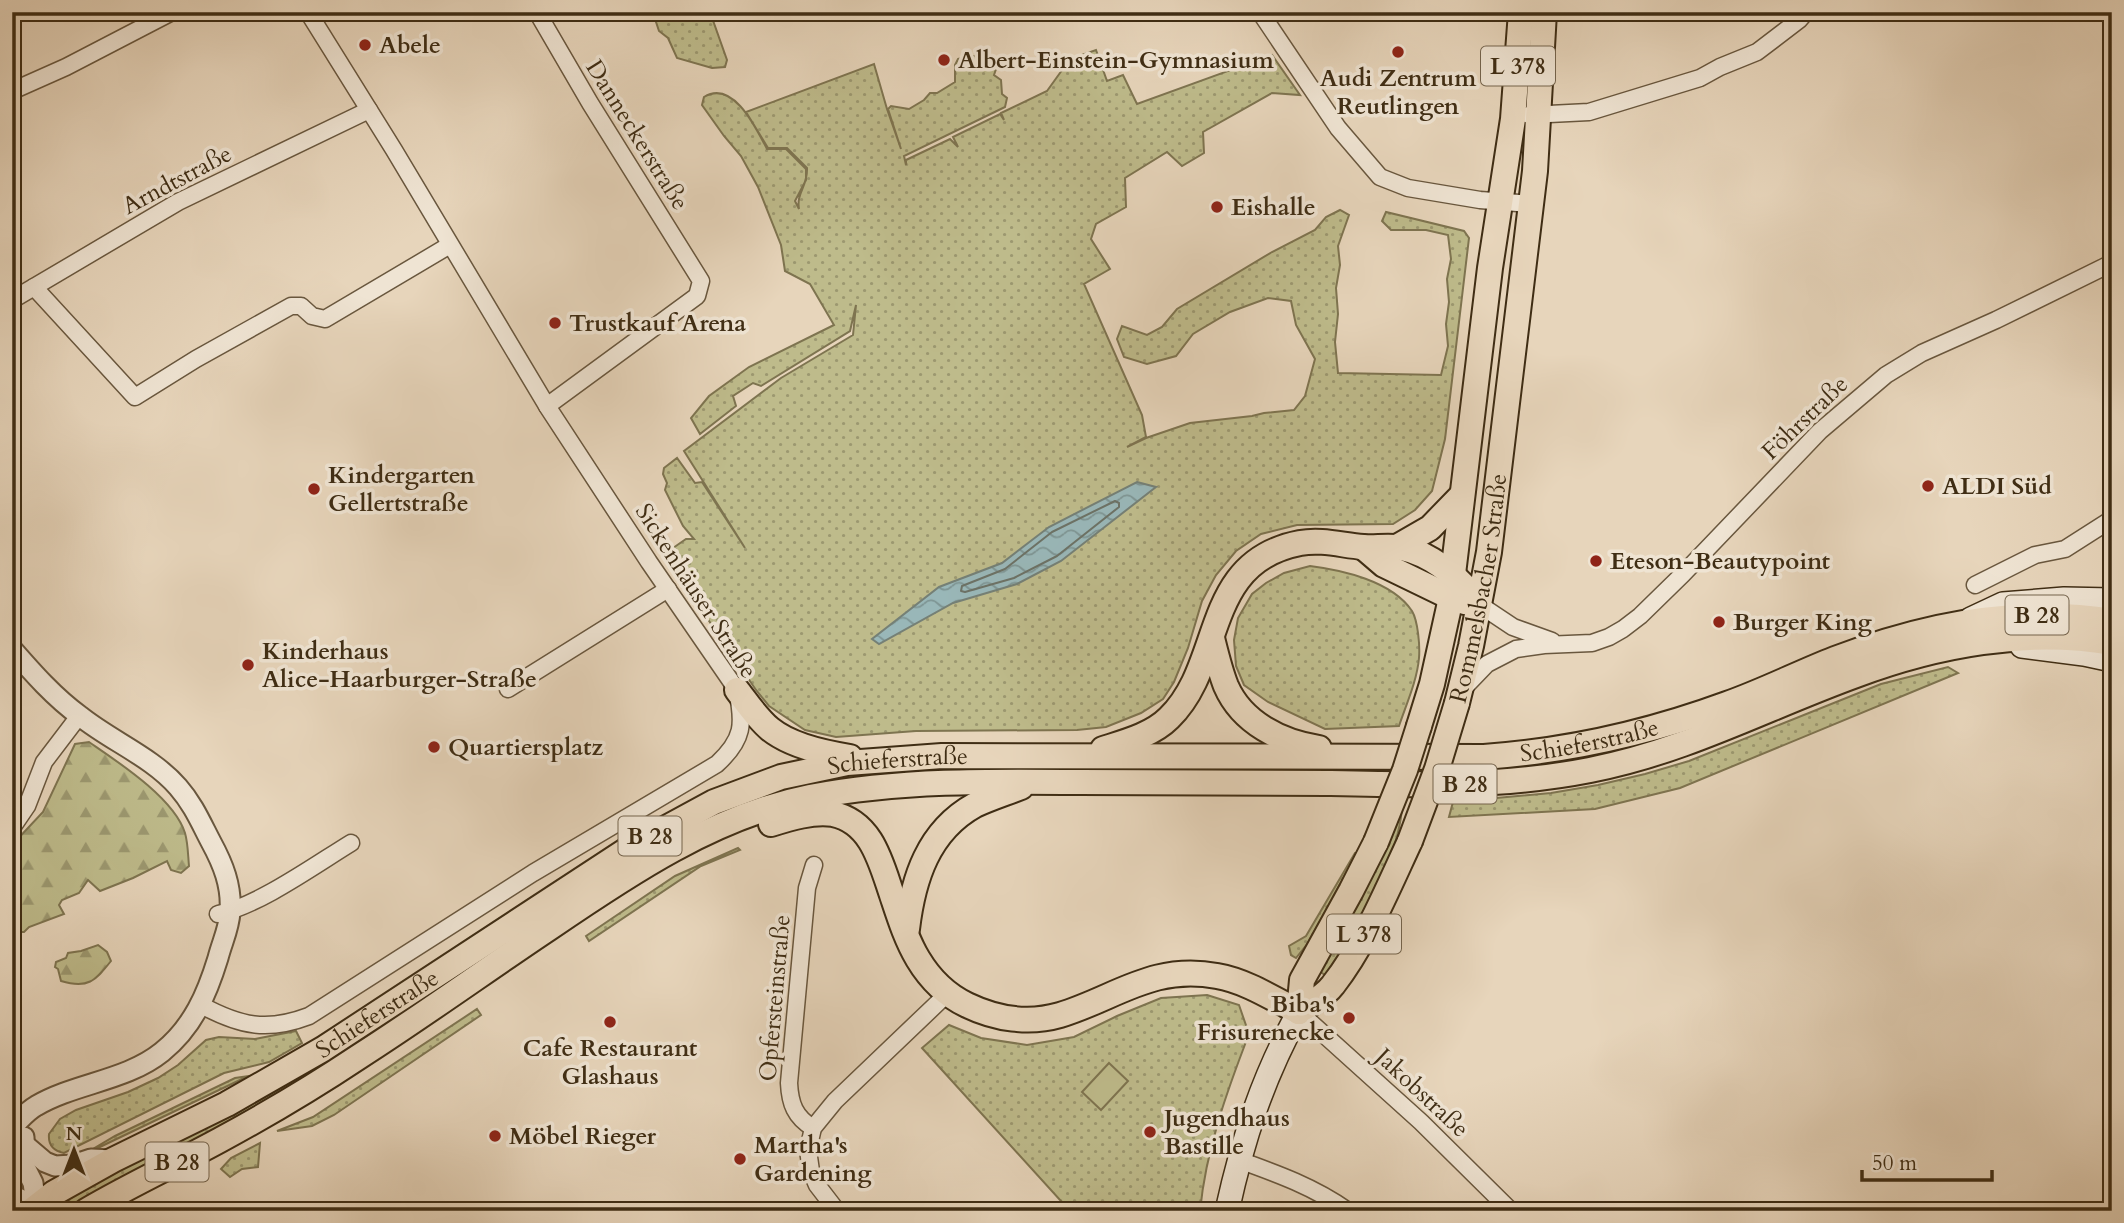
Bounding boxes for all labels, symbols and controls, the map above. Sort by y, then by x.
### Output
place label: Abele [379,29,441,62]
marker: Abele [357,37,373,53]
place label: Albert-Einstein-Gymnasium [958,44,1275,77]
marker: Audi Zentrum Reutlingen [1390,44,1406,60]
road number: L 378 [1481,46,1555,86]
marker: Albert-Einstein-Gymnasium [936,52,952,68]
street label: Danneckerstraße [578,54,696,216]
place label: Audi Zentrum Reutlingen [1320,62,1477,123]
street label: Arndtstraße [116,137,238,223]
place label: Eishalle [1231,191,1316,224]
marker: Eishalle [1209,199,1225,215]
place label: Trustkauf Arena [569,307,746,340]
marker: Trustkauf Arena [547,315,563,331]
street label: Föhrstraße [1755,368,1855,468]
place label: Kindergarten Gellertstraße [328,459,475,520]
place label: ALDI Süd [1942,470,2052,503]
street label: Rommelsbacher Straße [1441,472,1515,706]
marker: ALDI Süd [1920,478,1936,494]
marker: Kindergarten Gellertstraße [306,481,322,497]
street label: Sickenhäuser Straße [627,497,765,685]
place label: Eteson-Beautypoint [1610,545,1831,578]
marker: Eteson-Beautypoint [1588,553,1604,569]
road number: B 28 [2006,596,2068,635]
place label: Burger King [1733,606,1873,639]
marker: Burger King [1711,614,1727,630]
place label: Kinderhaus Alice-Haarburger-Straße [262,635,537,696]
marker: Kinderhaus Alice-Haarburger-Straße [240,657,256,673]
street label: Schieferstraße [1518,711,1662,770]
place label: Quartiersplatz [448,731,603,764]
marker: Quartiersplatz [426,739,442,755]
street label: Schieferstraße [824,739,968,783]
road number: B 28 [1434,764,1496,804]
road number: B 28 [618,816,682,856]
street label: Opfersteinstraße [751,913,799,1083]
road number: L 378 [1327,914,1401,953]
street label: Schieferstraße [309,961,445,1066]
place label: Biba's Frisurenecke [1197,988,1335,1049]
marker: Biba's Frisurenecke [1341,1010,1357,1026]
marker: Cafe Restaurant Glashaus [602,1014,618,1030]
place label: Cafe Restaurant Glashaus [523,1032,698,1093]
street label: Jakobstraße [1366,1039,1476,1145]
place label: Jugendhaus Bastille [1161,1102,1290,1163]
north arrow [38,1114,108,1184]
place label: Möbel Rieger [509,1120,657,1153]
text: N [66,1121,83,1147]
marker: Jugendhaus Bastille [1142,1124,1158,1140]
marker: Möbel Rieger [487,1128,503,1144]
place label: Martha's Gardening [754,1129,872,1190]
scale bar [1862,1139,1991,1183]
road number: B 28 [146,1142,208,1182]
text: 50 m [1872,1149,1917,1178]
marker: Martha's Gardening [732,1151,748,1167]

